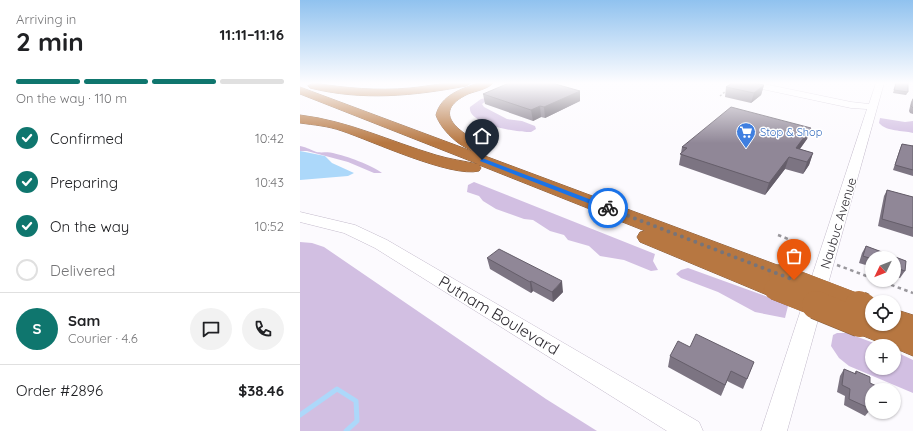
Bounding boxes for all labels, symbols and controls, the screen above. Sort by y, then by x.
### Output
text: Arriving in [16,11,76,27]
text: 2 min [16,25,84,58]
text: 11:11–11:16 [220,25,284,44]
text: On the way · 110 m [16,90,127,106]
pin [465,119,499,160]
supermarket icon: Stop & Shop [735,121,757,149]
icon: home [471,125,493,147]
place label: Stop & Shop [760,125,823,139]
icon: check [16,127,38,149]
text: Confirmed [50,129,123,148]
text: 10:42 [255,130,284,146]
icon: check [16,171,38,193]
text: Preparing [50,173,118,192]
text: 10:43 [255,174,284,190]
street label: Naubuc Avenue [817,175,859,271]
courier [588,188,628,228]
icon: bike [597,197,619,219]
icon: check [16,215,38,237]
text: On the way [50,217,129,236]
text: 10:52 [255,218,284,234]
pin [777,239,811,280]
icon: bag [783,245,805,267]
north arrow [865,251,901,287]
map controls [865,251,901,419]
text: Delivered [50,261,115,280]
street label: Putnam Boulevard [435,271,563,359]
button: locate [865,295,901,331]
button: chat [190,308,232,350]
button: phone [242,308,284,350]
text: Sam [68,311,100,330]
text: S [33,319,41,338]
text: Courier · 4.6 [68,330,138,346]
button: + [865,339,901,375]
text: Order #2896 [16,381,103,400]
text: $38.46 [238,381,284,400]
button: − [865,383,901,419]

